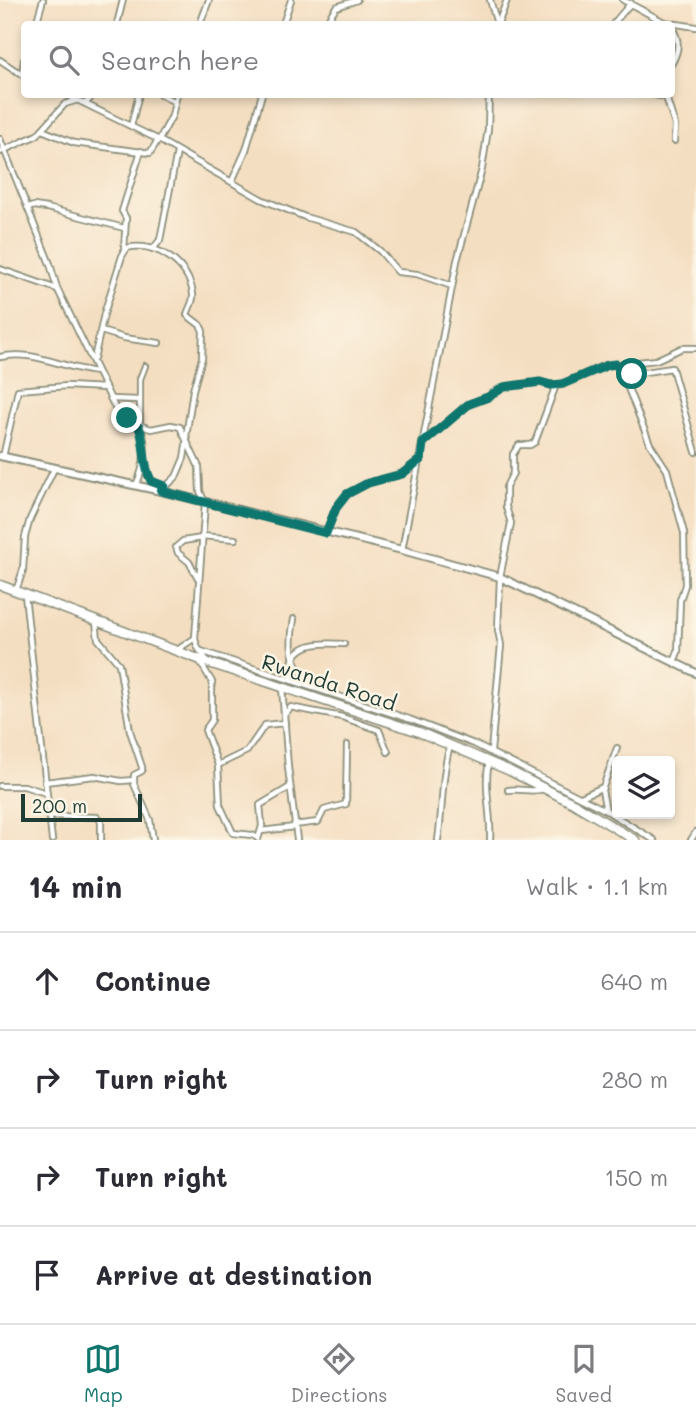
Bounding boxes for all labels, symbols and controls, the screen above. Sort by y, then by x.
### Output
search box [21,21,675,98]
icon: search [45,41,83,79]
text: Search here [101,43,259,77]
route start [616,358,647,389]
route end [111,402,142,433]
street label: Rwanda Road [259,647,400,716]
map controls [612,756,675,819]
button: layers [612,756,675,819]
scale bar [21,791,142,823]
text: 200 m [32,793,87,818]
text: 14 min [28,866,122,906]
text: Walk · 1.1 km [525,871,668,901]
icon: ahead [28,962,66,1000]
text: Continue [95,964,211,998]
text: 640 m [601,966,668,996]
icon: right [28,1060,66,1098]
text: Turn right [95,1062,228,1096]
text: 280 m [601,1064,668,1094]
icon: right [28,1158,66,1196]
text: Turn right [95,1160,228,1194]
text: 150 m [604,1162,668,1192]
icon: arrive [28,1256,66,1294]
text: Arrive at destination [95,1258,372,1292]
tab: Map [84,1340,123,1407]
tab: Directions [291,1340,387,1407]
tab: Saved [556,1340,612,1407]

